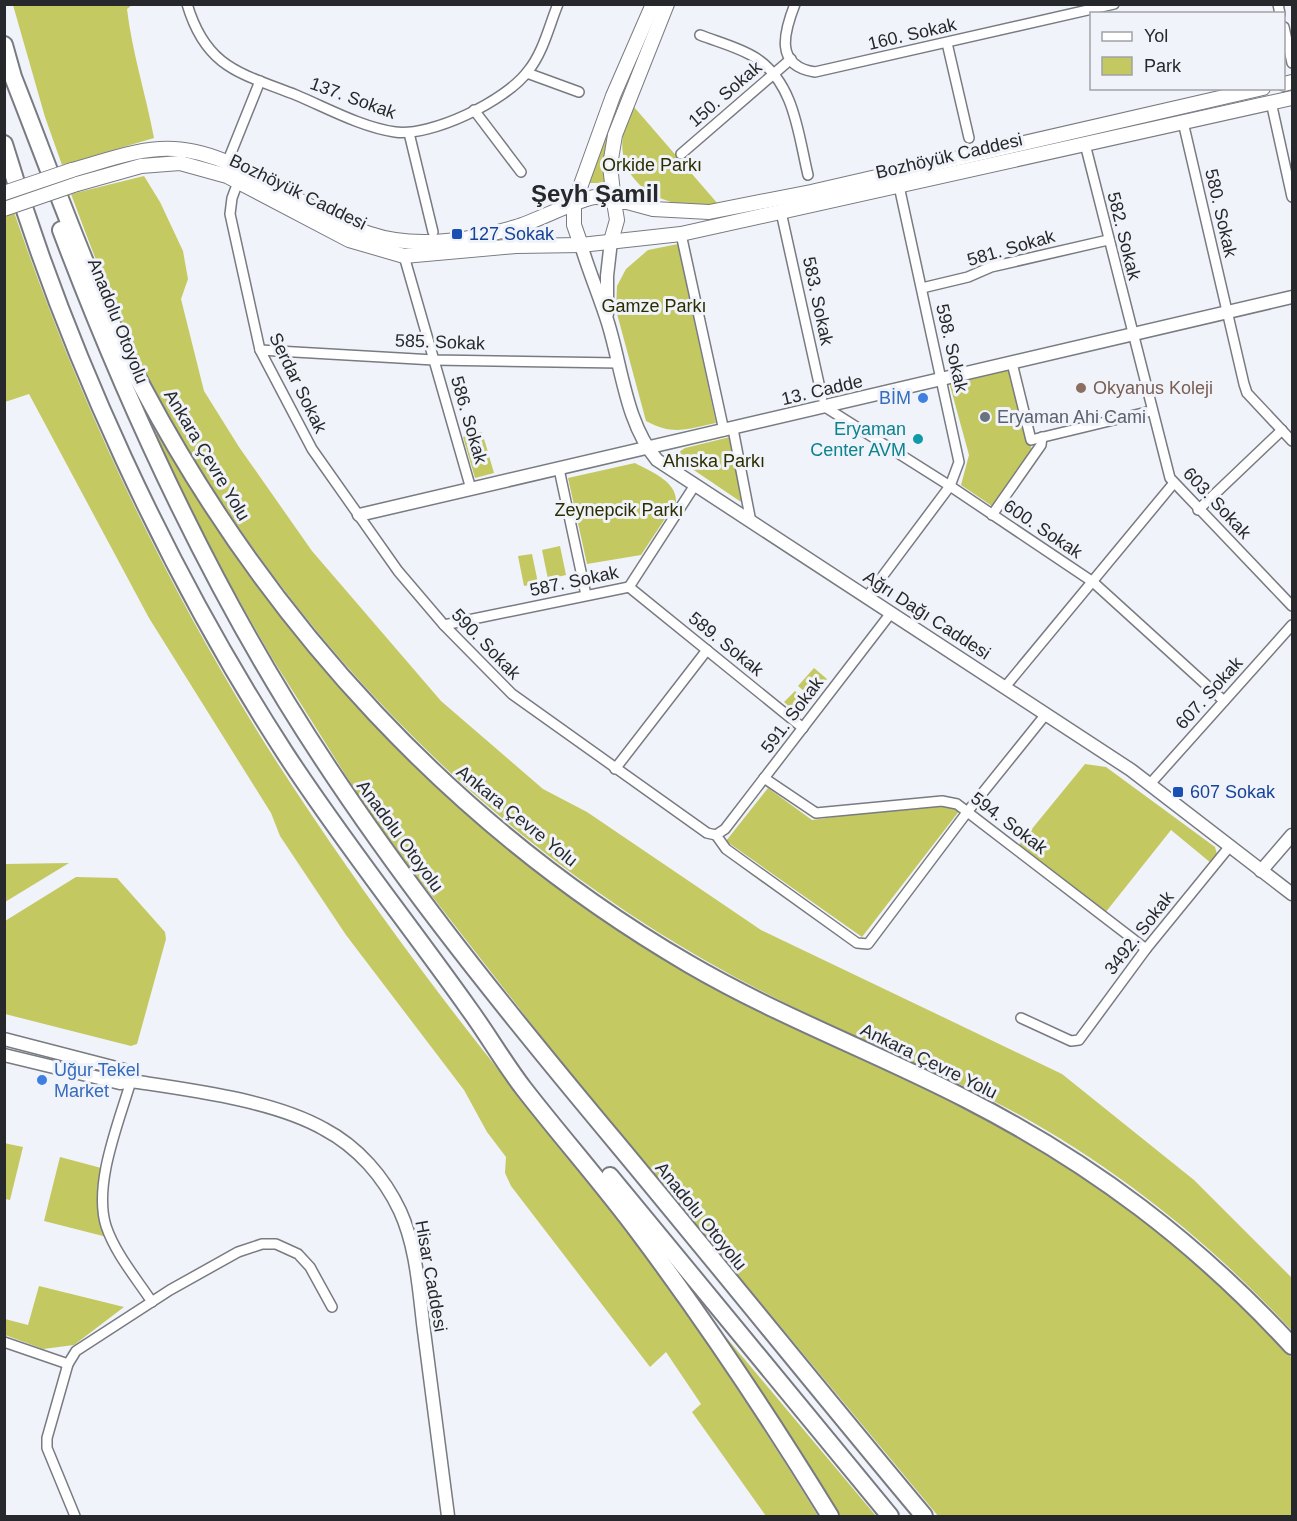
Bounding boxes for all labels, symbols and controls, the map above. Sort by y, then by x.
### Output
legend [1090,12,1285,90]
street label: 160. Sokak [866,14,959,54]
text: Yol [1144,26,1168,46]
street label: 150. Sokak [684,56,766,131]
text: Park [1144,56,1182,76]
street label: 137. Sokak [307,73,400,123]
street label: Bozhöyük Caddesi [874,129,1024,183]
street label: Bozhöyük Caddesi [226,150,370,234]
park label: Orkide Parkı [602,155,702,175]
street label: 580. Sokak [1201,167,1241,260]
district label: Şeyh Şamil [531,180,659,207]
street label: 582. Sokak [1103,190,1145,283]
place label: 127 Sokak [469,224,555,244]
street label: 581. Sokak [965,226,1058,270]
marker: 127 Sokak [450,227,464,241]
street label: 583. Sokak [799,255,837,348]
street label: Anadolu Otoyolu [84,256,152,386]
park label: Gamze Parkı [601,296,707,316]
street label: 598. Sokak [932,302,972,395]
street label: Serdar Sokak [265,330,331,437]
street label: 585. Sokak [395,330,486,354]
street label: 13. Cadde [779,371,865,409]
street label: 586. Sokak [447,374,491,467]
place label: Okyanus Koleji [1093,378,1213,398]
marker: Okyanus Koleji [1074,381,1088,395]
street label: Ankara Çevre Yolu [160,386,254,524]
place label: BİM [879,388,911,408]
marker: BİM [916,391,930,405]
place label: Eryaman Ahi Cami [997,407,1146,427]
marker: Eryaman Ahi Cami [978,410,992,424]
place label: Eryaman Center AVM [810,419,906,460]
marker: Eryaman Center AVM [911,432,925,446]
park label: Ahıska Parkı [663,451,765,471]
street label: 603. Sokak [1179,463,1256,543]
street label: 600. Sokak [1000,496,1087,563]
park label: Zeynepcik Parkı [554,500,684,520]
street label: 587. Sokak [528,562,621,600]
street label: Ağrı Dağı Caddesi [860,567,994,663]
street label: 590. Sokak [448,605,525,684]
street label: 589. Sokak [685,608,768,681]
street label: 607. Sokak [1171,652,1247,733]
street label: 591. Sokak [757,672,828,757]
street label: Ankara Çevre Yolu [453,761,581,871]
street label: Anadolu Otoyolu [353,776,447,896]
place label: 607 Sokak [1190,782,1276,802]
marker: 607 Sokak [1171,785,1185,799]
street label: 594. Sokak [967,788,1052,859]
street label: 3492. Sokak [1100,887,1178,979]
street label: Ankara Çevre Yolu [858,1019,1000,1103]
place label: Uğur Tekel Market [54,1060,140,1101]
marker: Uğur Tekel Market [35,1073,49,1087]
street label: Anadolu Otoyolu [651,1158,751,1274]
street label: Hisar Caddesi [411,1219,451,1333]

